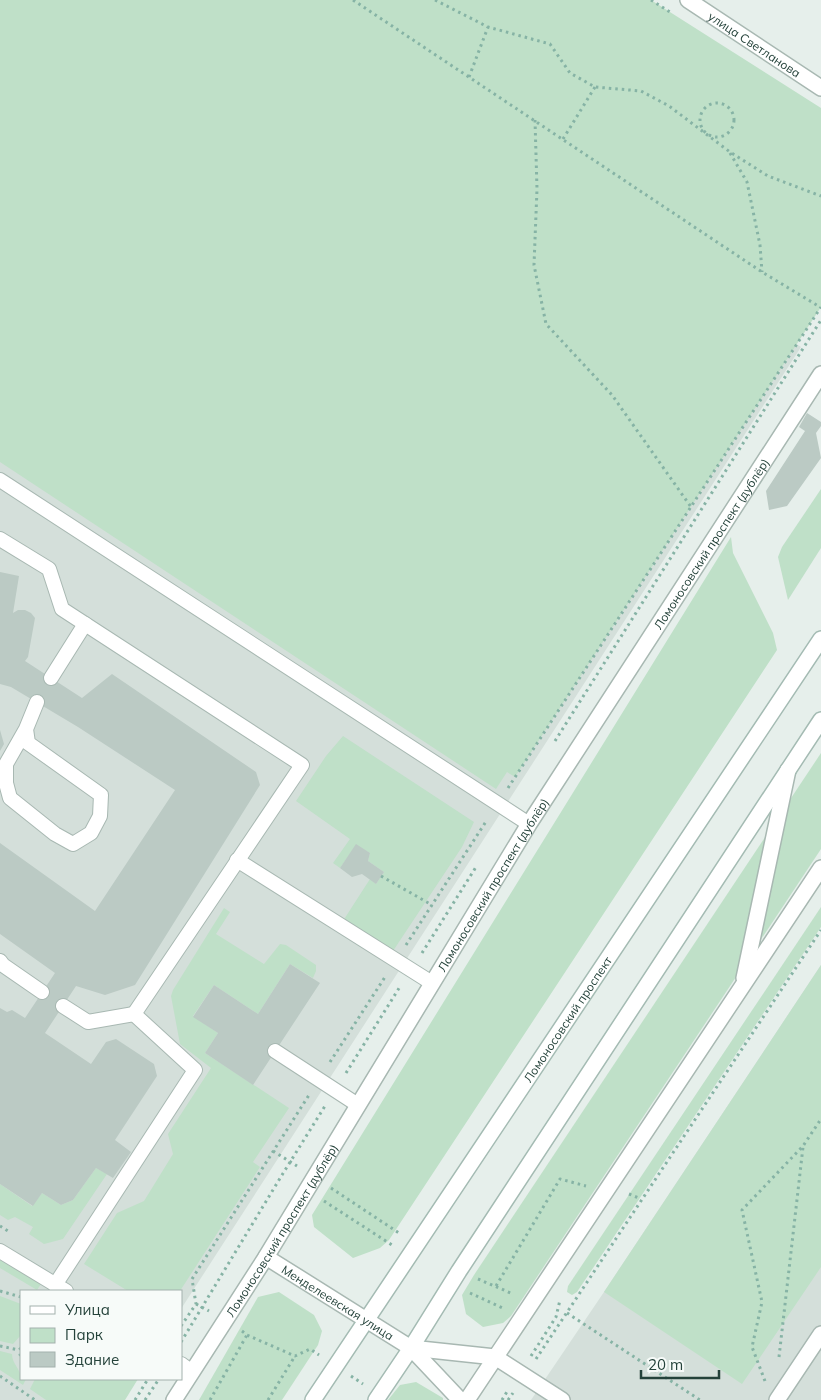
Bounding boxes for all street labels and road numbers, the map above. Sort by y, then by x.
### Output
street label: улица Светланова [706,8,804,80]
street label: Ломоносовский проспект (дублёр) [650,455,772,632]
street label: Ломоносовский проспект (дублёр) [434,795,551,974]
street label: Ломоносовский проспект [520,953,615,1085]
street label: Ломоносовский проспект (дублёр) [222,1141,341,1319]
street label: Менделеевская улица [279,1261,397,1343]

